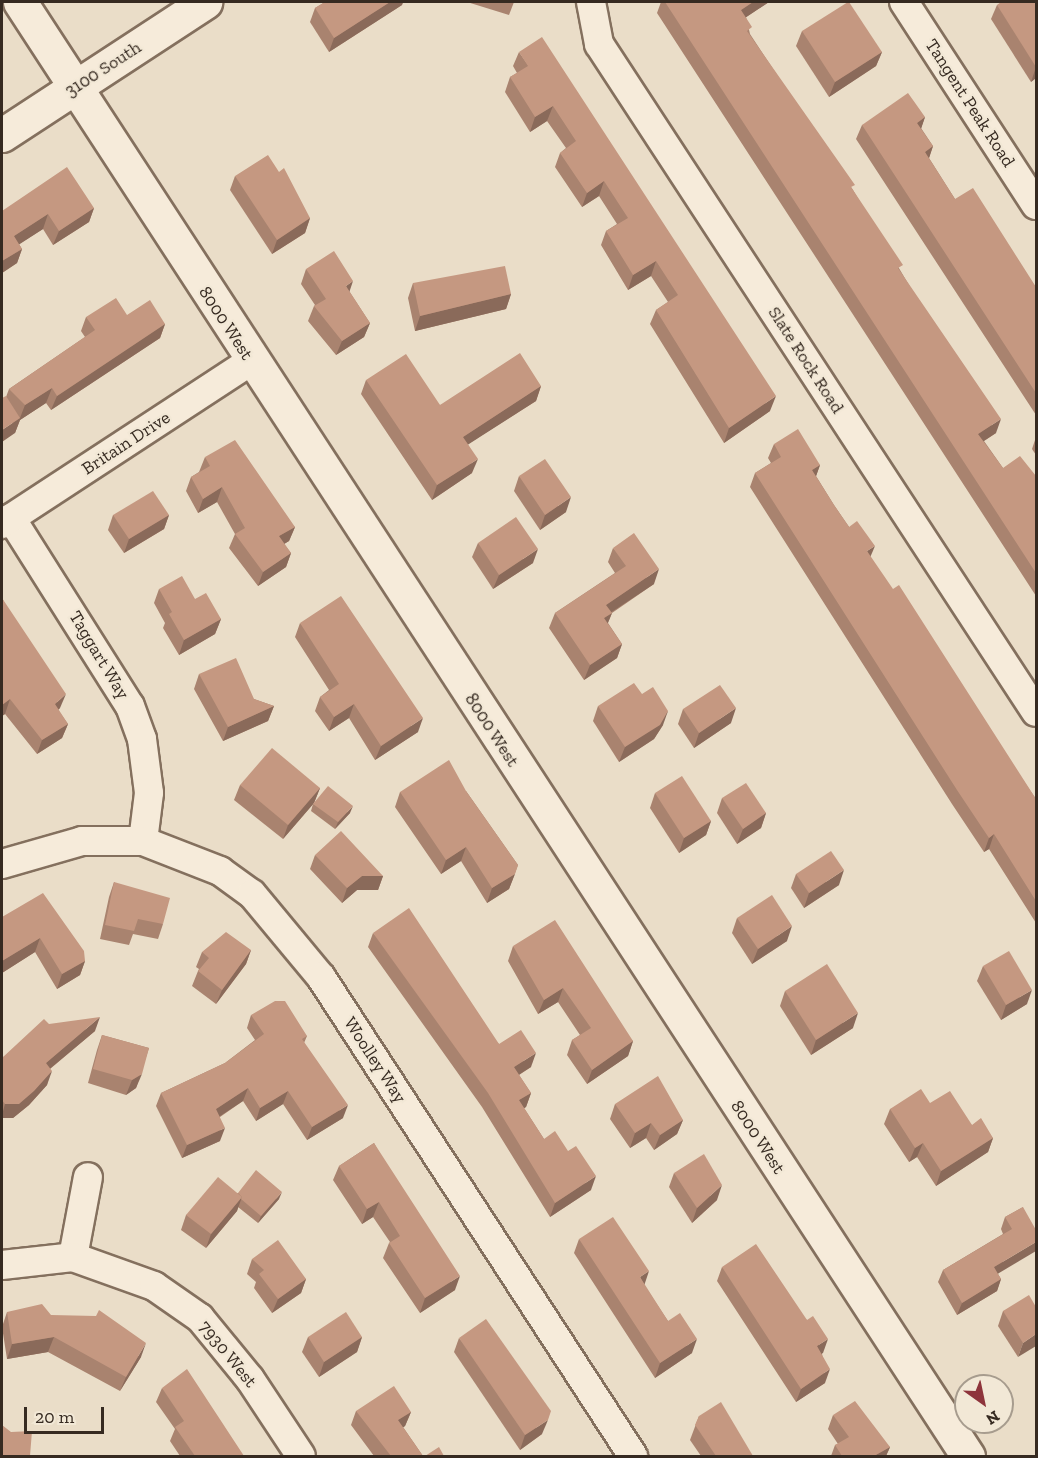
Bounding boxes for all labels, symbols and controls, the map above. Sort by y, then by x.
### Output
street label: Tangent Peak Road [921,35,1019,171]
street label: 3100 South [61,36,145,102]
street label: 8000 West [194,282,258,364]
street label: Slate Rock Road [763,303,849,417]
street label: Britain Drive [78,407,174,479]
street label: Taggart Way [64,607,134,703]
street label: 8000 West [460,689,524,771]
street label: Woolley Way [339,1013,411,1107]
street label: 8000 West [726,1096,790,1178]
street label: 7930 West [194,1316,262,1392]
north arrow [954,1374,1014,1434]
scale bar [27,1395,106,1433]
text: 20 m [35,1406,74,1428]
text: N [983,1407,1003,1429]

